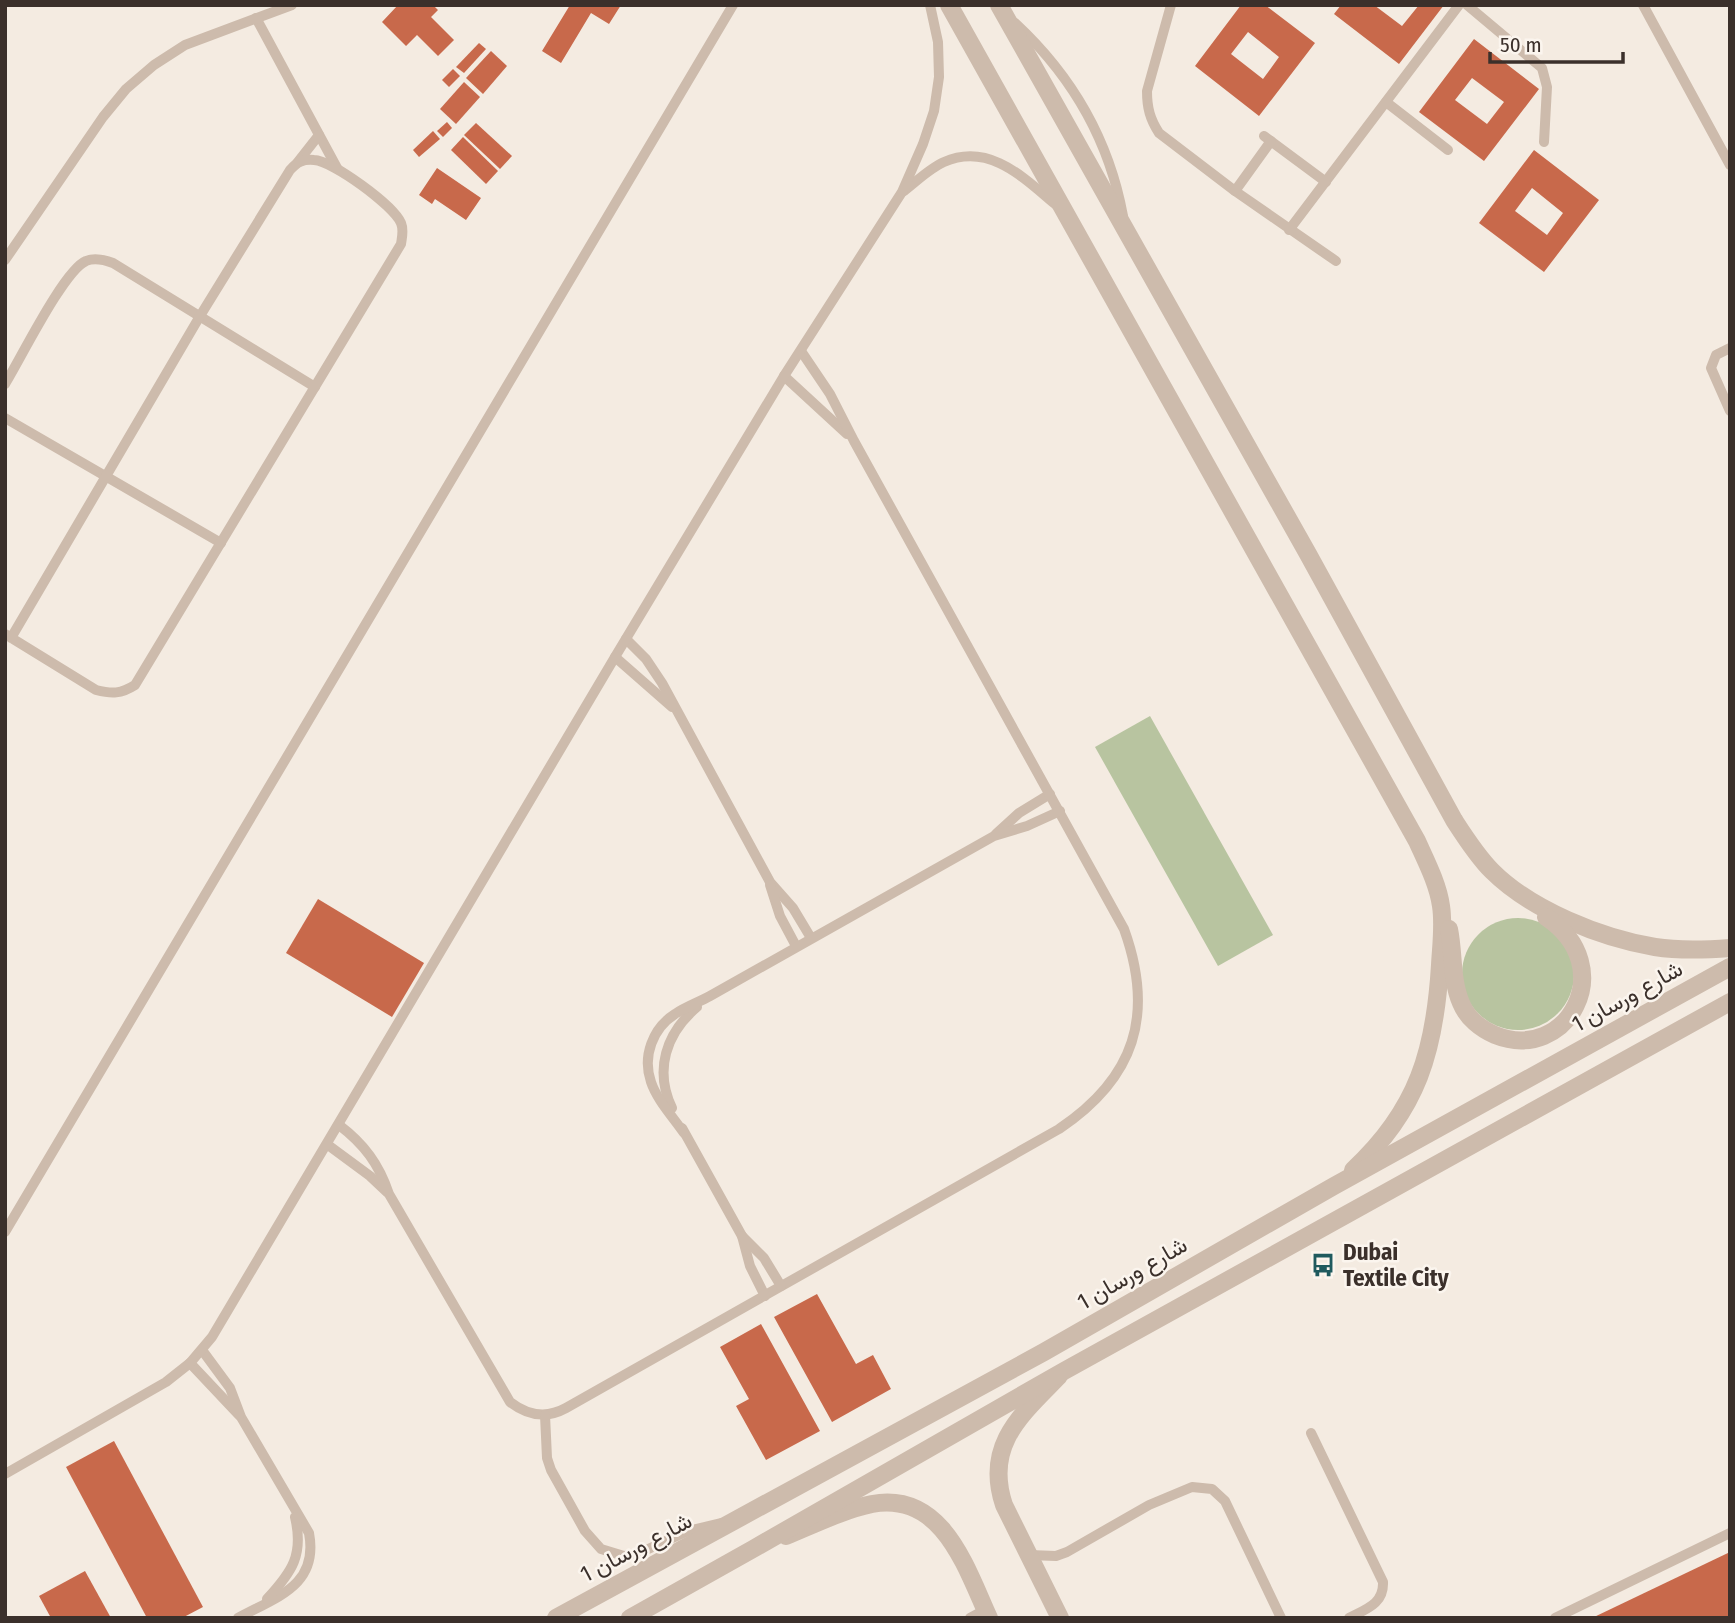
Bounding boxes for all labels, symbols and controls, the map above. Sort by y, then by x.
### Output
scale bar [1490,21,1623,65]
text: 50 m [1500,32,1542,58]
street label: شارع ورسان 1 [1567,954,1688,1040]
street label: شارع ورسان 1 [1072,1230,1193,1317]
place label: Dubai Textile City [1343,1238,1450,1292]
bus stop icon: Dubai Textile City [1309,1251,1337,1279]
street label: شارع ورسان 1 [576,1506,697,1590]

